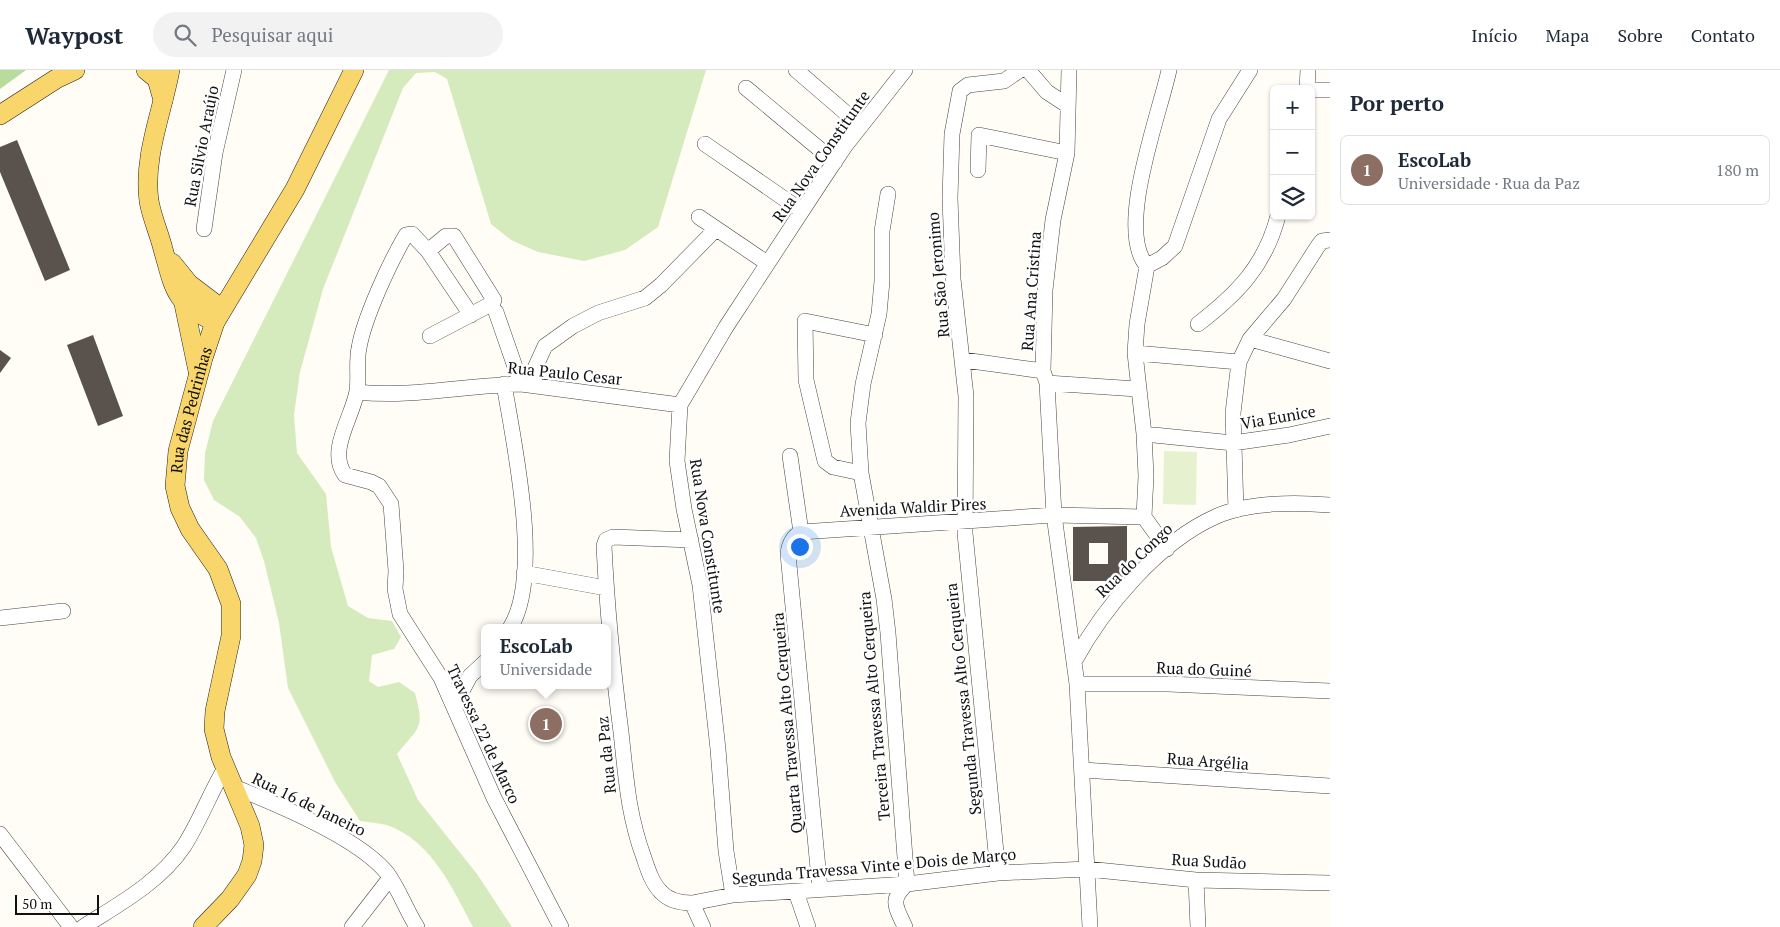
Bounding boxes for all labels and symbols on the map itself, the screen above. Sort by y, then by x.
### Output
street label: Rua Silvio Araújo [178,84,224,208]
street label: Rua Nova Constitunte [767,86,875,226]
street label: Rua São Jeronimo [922,211,954,339]
street label: Rua Ana Cristina [1016,230,1046,352]
street label: Rua das Pedrinhas [165,344,217,474]
street label: Rua Paulo Cesar [507,356,624,390]
street label: Via Eunice [1239,400,1317,434]
street label: Rua Nova Constitunte [685,457,731,615]
street label: Avenida Waldir Pires [839,492,987,522]
street label: Rua do Congo [1091,518,1177,602]
your location [787,534,813,560]
street label: Segunda Travessa Alto Cerqueira [940,582,986,816]
street label: Terceira Travessa Alto Cerqueira [853,591,895,821]
street label: Quarta Travessa Alto Cerqueira [766,612,808,834]
street label: Rua do Guiné [1156,656,1252,682]
street label: Travessa 22 de Marco [442,661,526,807]
pin: 1 [530,705,562,743]
street label: Rua da Paz [591,715,621,795]
street label: Rua Argélia [1166,747,1250,775]
street label: Rua 16 de Janeiro [248,767,370,841]
street label: Segunda Travessa Vinte e Dois de Março [731,843,1017,889]
street label: Rua Sudão [1171,848,1247,874]
scale bar [15,892,99,915]

